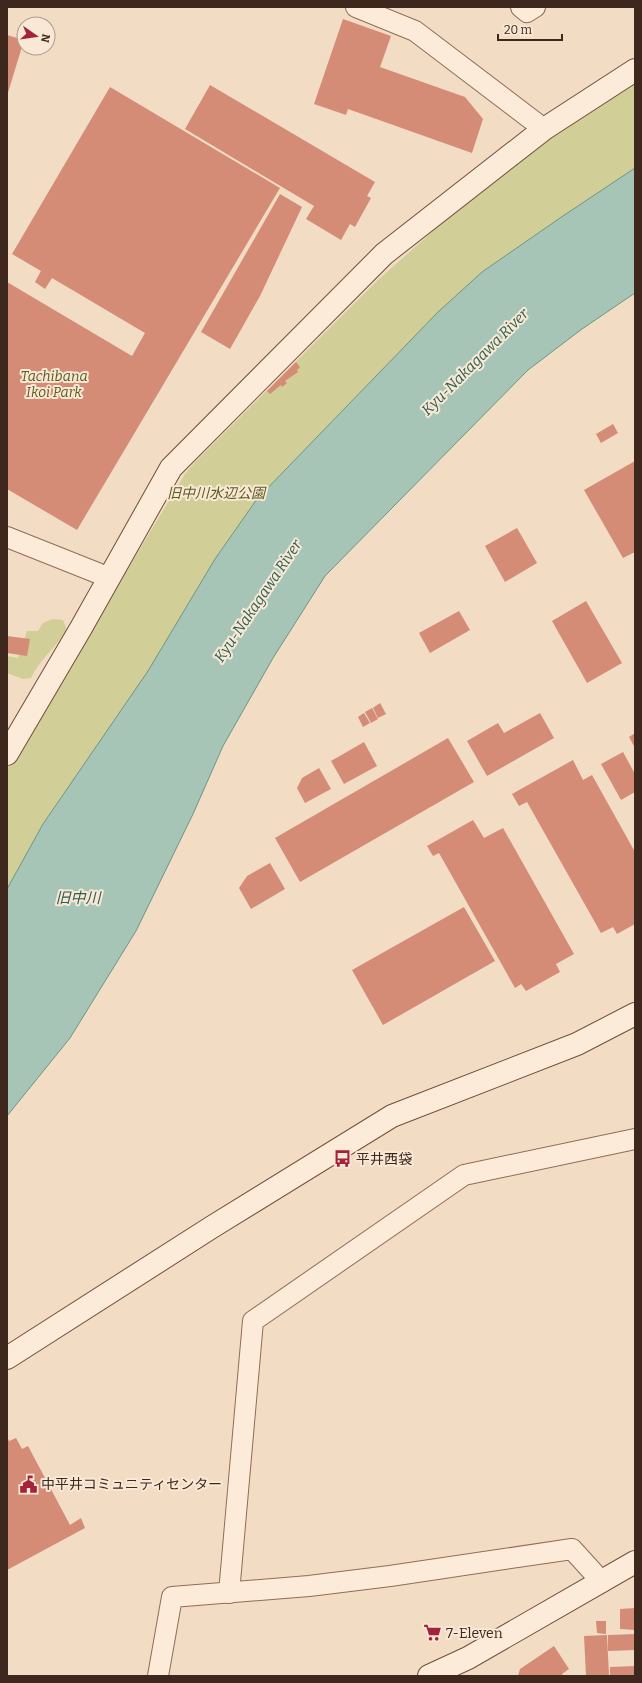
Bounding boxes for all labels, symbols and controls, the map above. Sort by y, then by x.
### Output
north arrow [16,16,56,56]
scale bar [498,16,562,42]
text: 20 m [504,23,533,37]
text: N [38,33,53,44]
water label: Kyu-Nakagawa River [418,304,533,419]
park label: Tachibana Ikoi Park [20,368,88,401]
park label: 旧中川水辺公園 [167,485,267,502]
water label: Kyu-Nakagawa River [210,536,306,666]
water label: 旧中川 [55,889,102,907]
bus stop icon: 平井西袋 [333,1149,353,1169]
place label: 平井西袋 [356,1151,412,1168]
public building icon: 中平井コミュニティセンター [18,1474,38,1494]
place label: 中平井コミュニティセンター [41,1476,222,1493]
supermarket icon: 7-Eleven [423,1623,443,1643]
place label: 7-Eleven [446,1625,503,1642]

